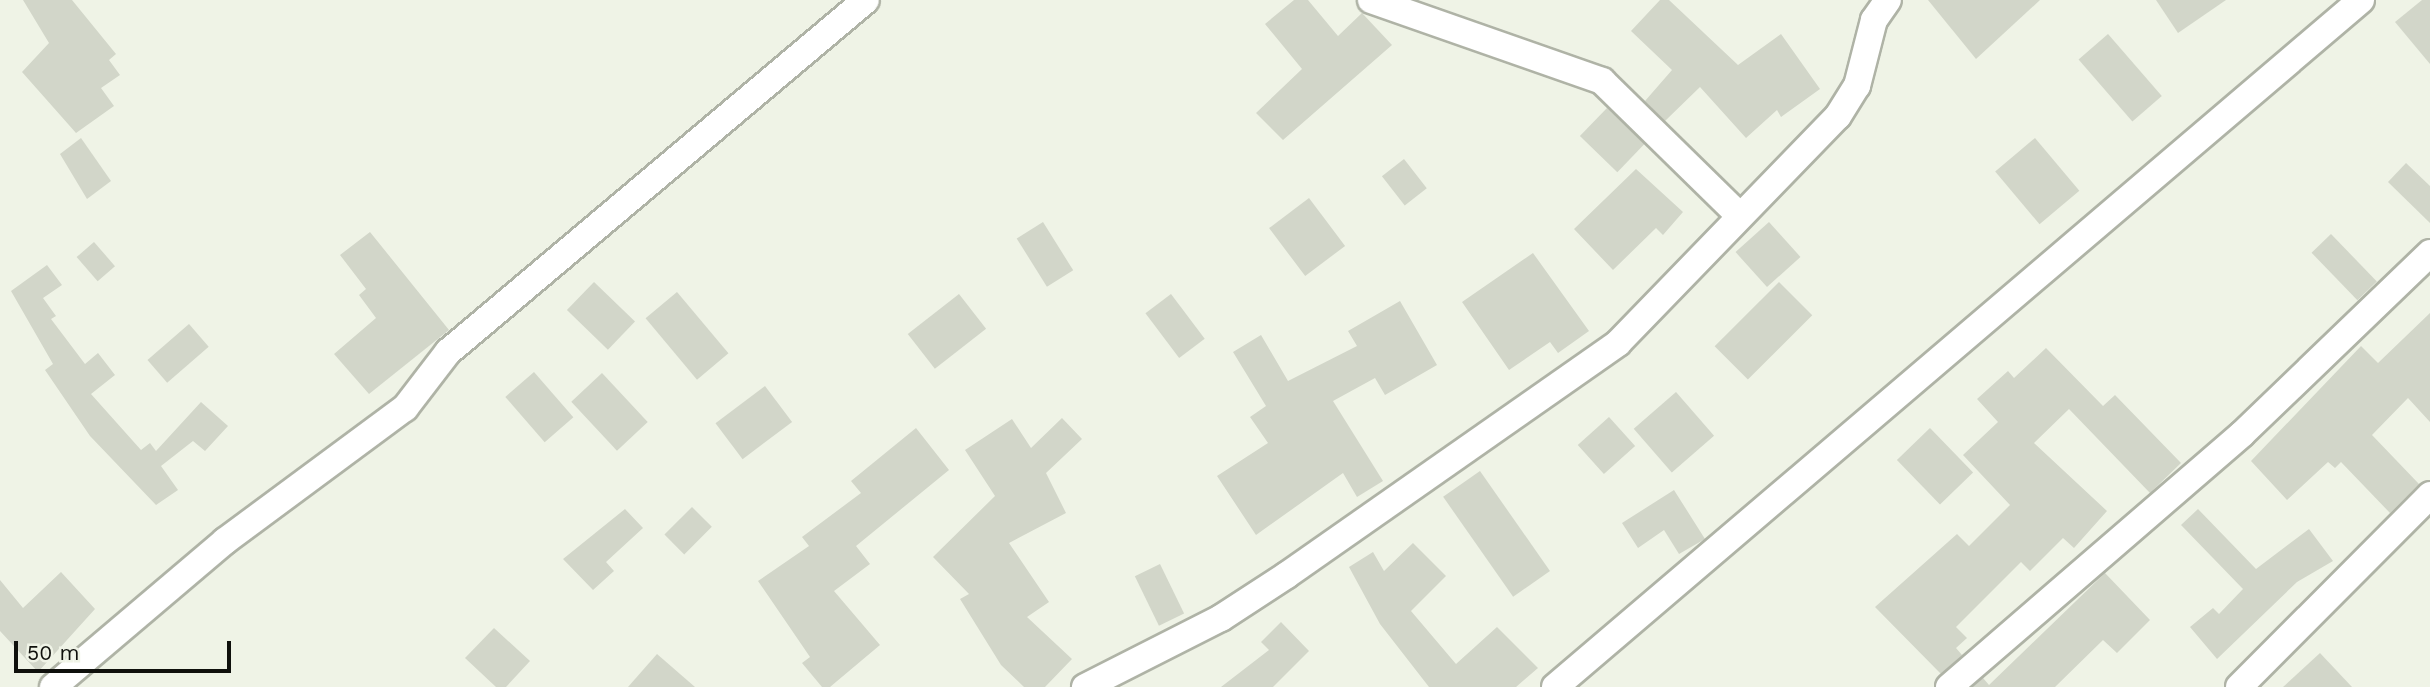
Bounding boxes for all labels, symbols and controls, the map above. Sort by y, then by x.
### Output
scale bar [18,628,234,672]
text: 50 m [27,640,79,665]

